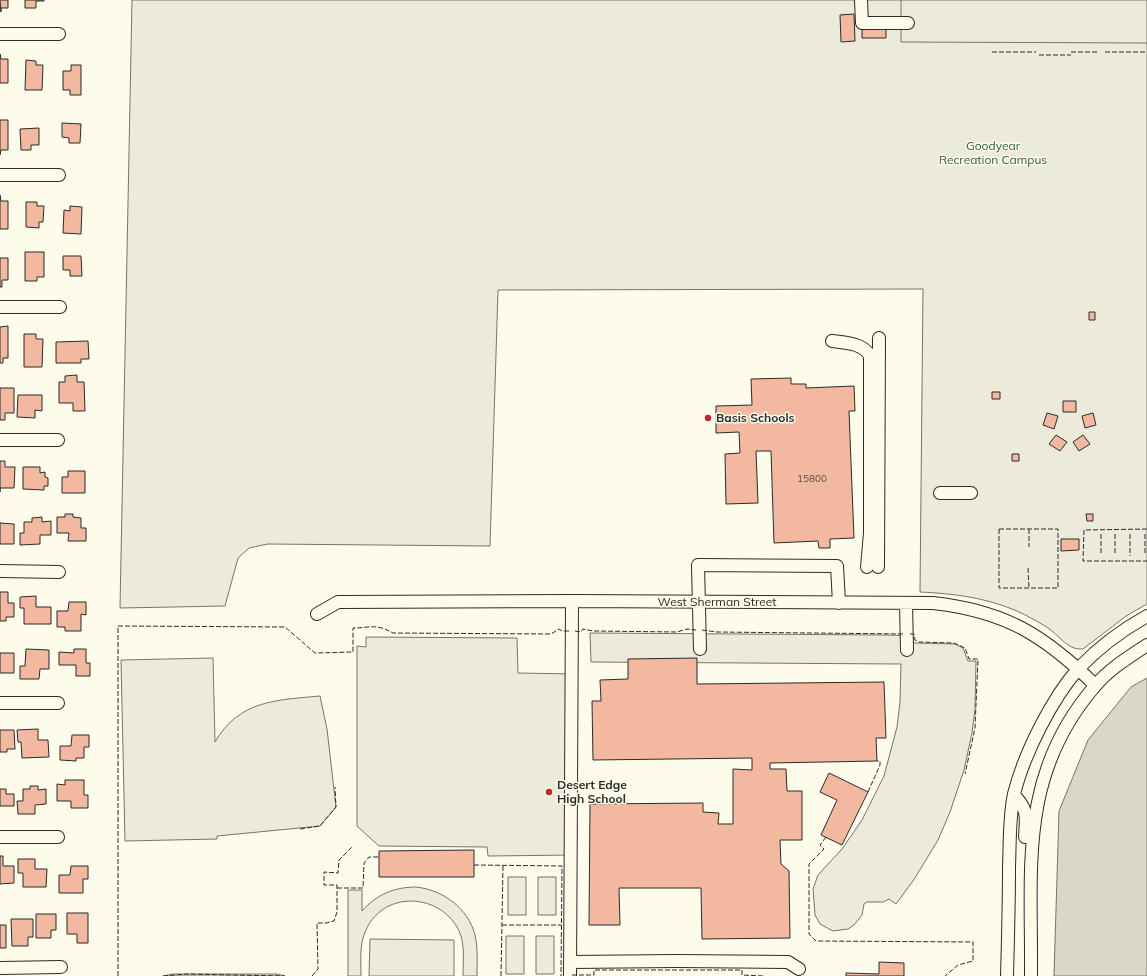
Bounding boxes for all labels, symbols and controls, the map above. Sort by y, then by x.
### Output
park label: Goodyear Recreation Campus [939,138,1047,167]
place label: Basis Schools [716,410,795,425]
marker: Basis Schools [703,413,713,423]
house number: 15800 [797,472,827,485]
street label: West Sherman Street [658,594,776,609]
place label: Desert Edge High School [557,777,627,806]
marker: Desert Edge High School [544,787,554,797]

